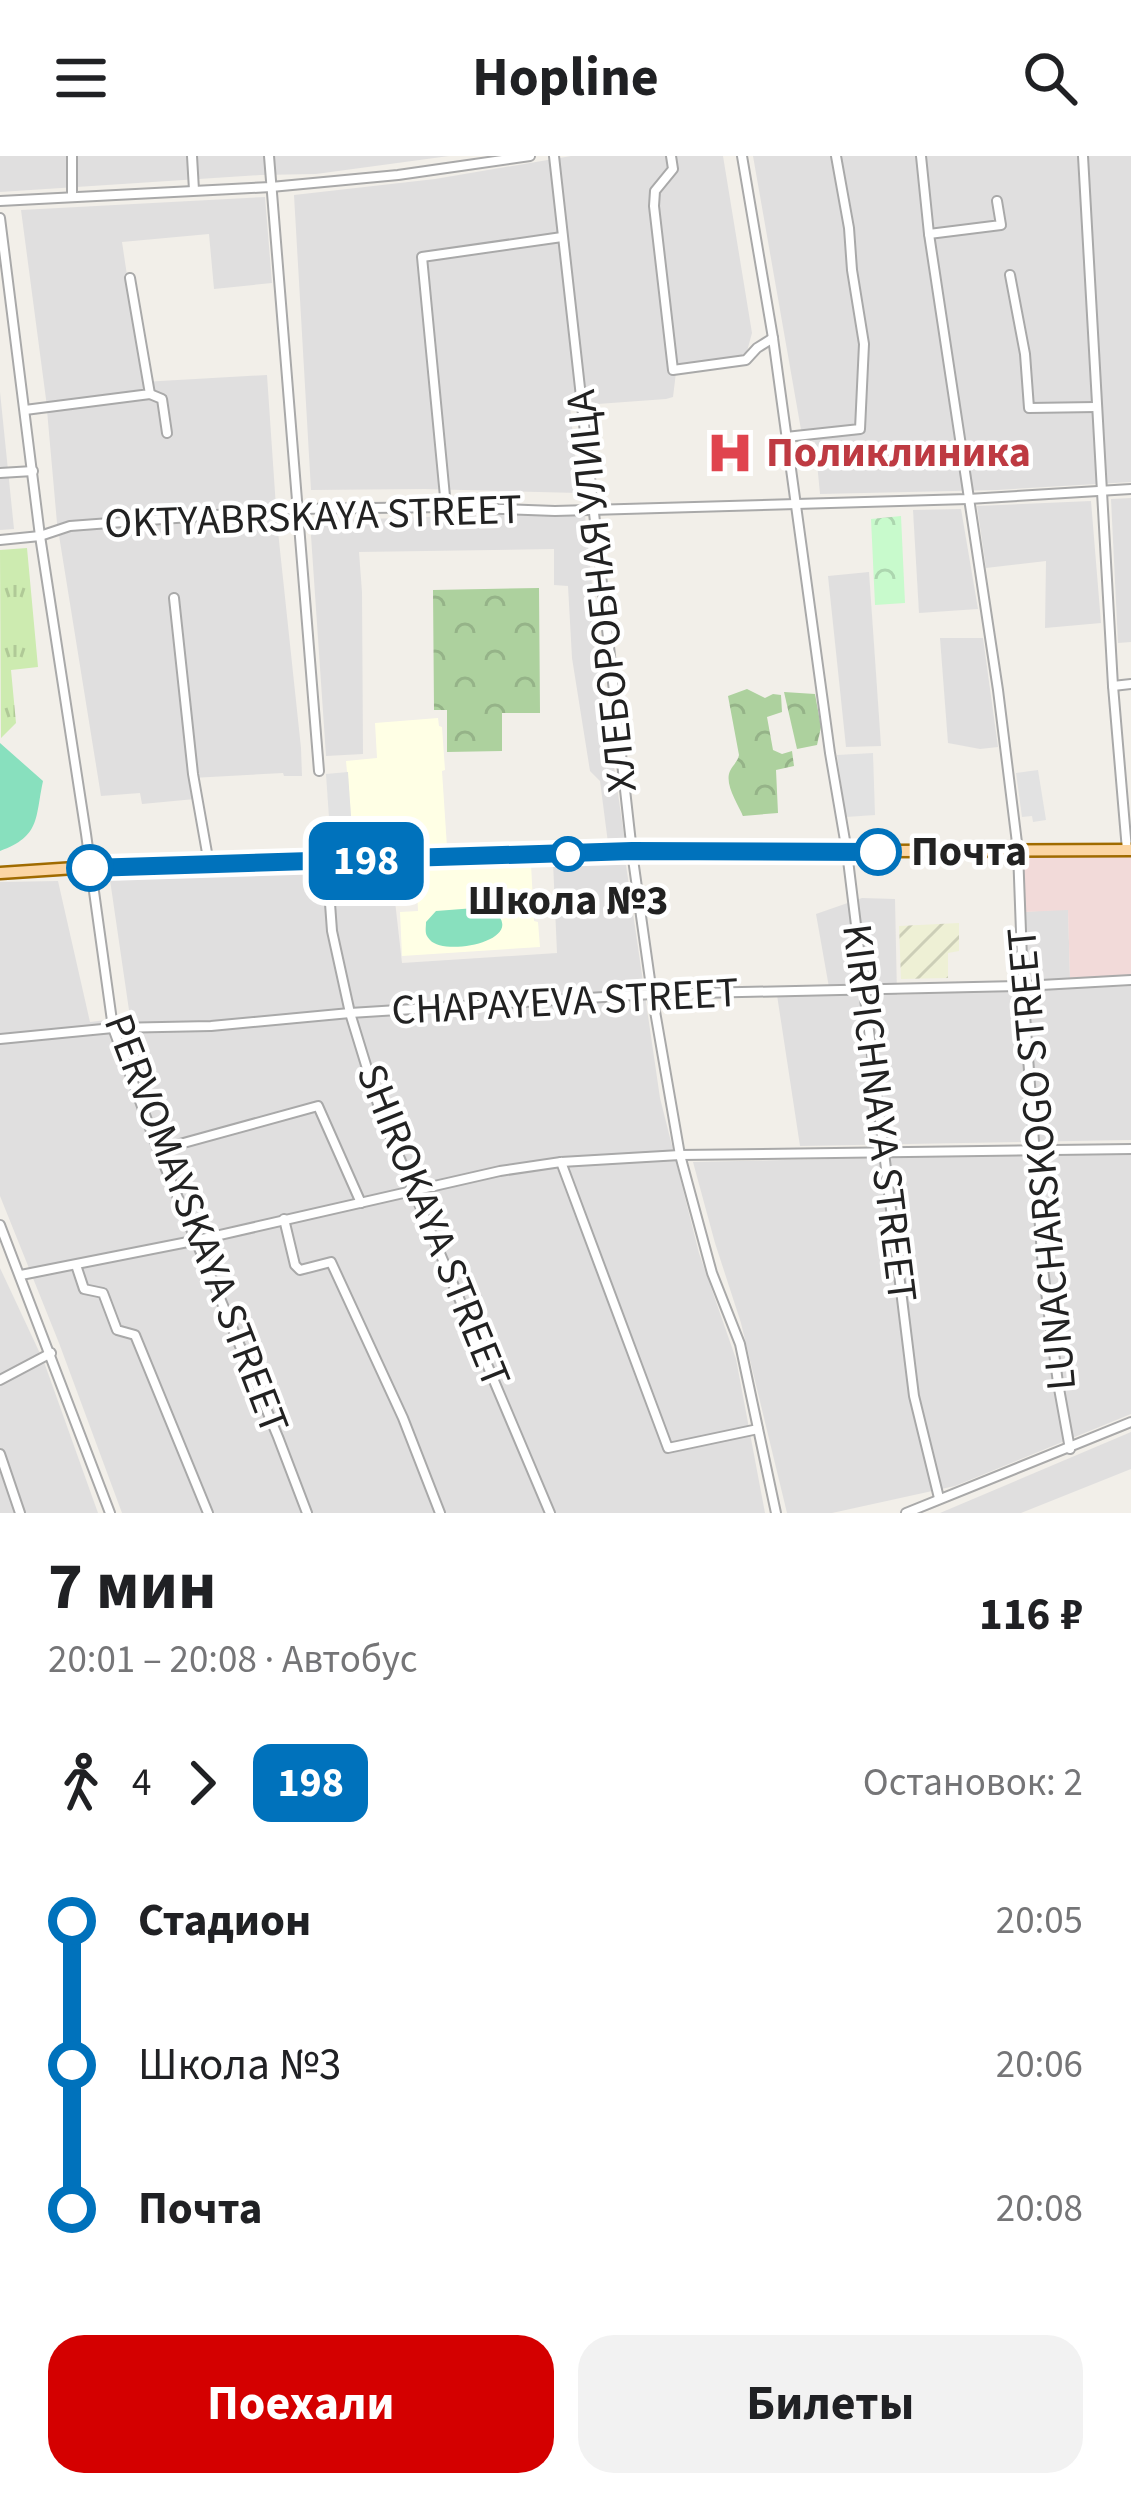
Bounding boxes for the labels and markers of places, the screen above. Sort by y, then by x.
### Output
place label: Поликлиника [766,423,1031,483]
hospital icon: Поликлиника [705,428,755,478]
place label: Почта [911,822,1027,882]
marker: Почта [856,830,900,874]
marker: Школа №3 [552,838,584,870]
unlabelled marker [68,846,112,890]
place label: Школа №3 [468,871,669,931]

